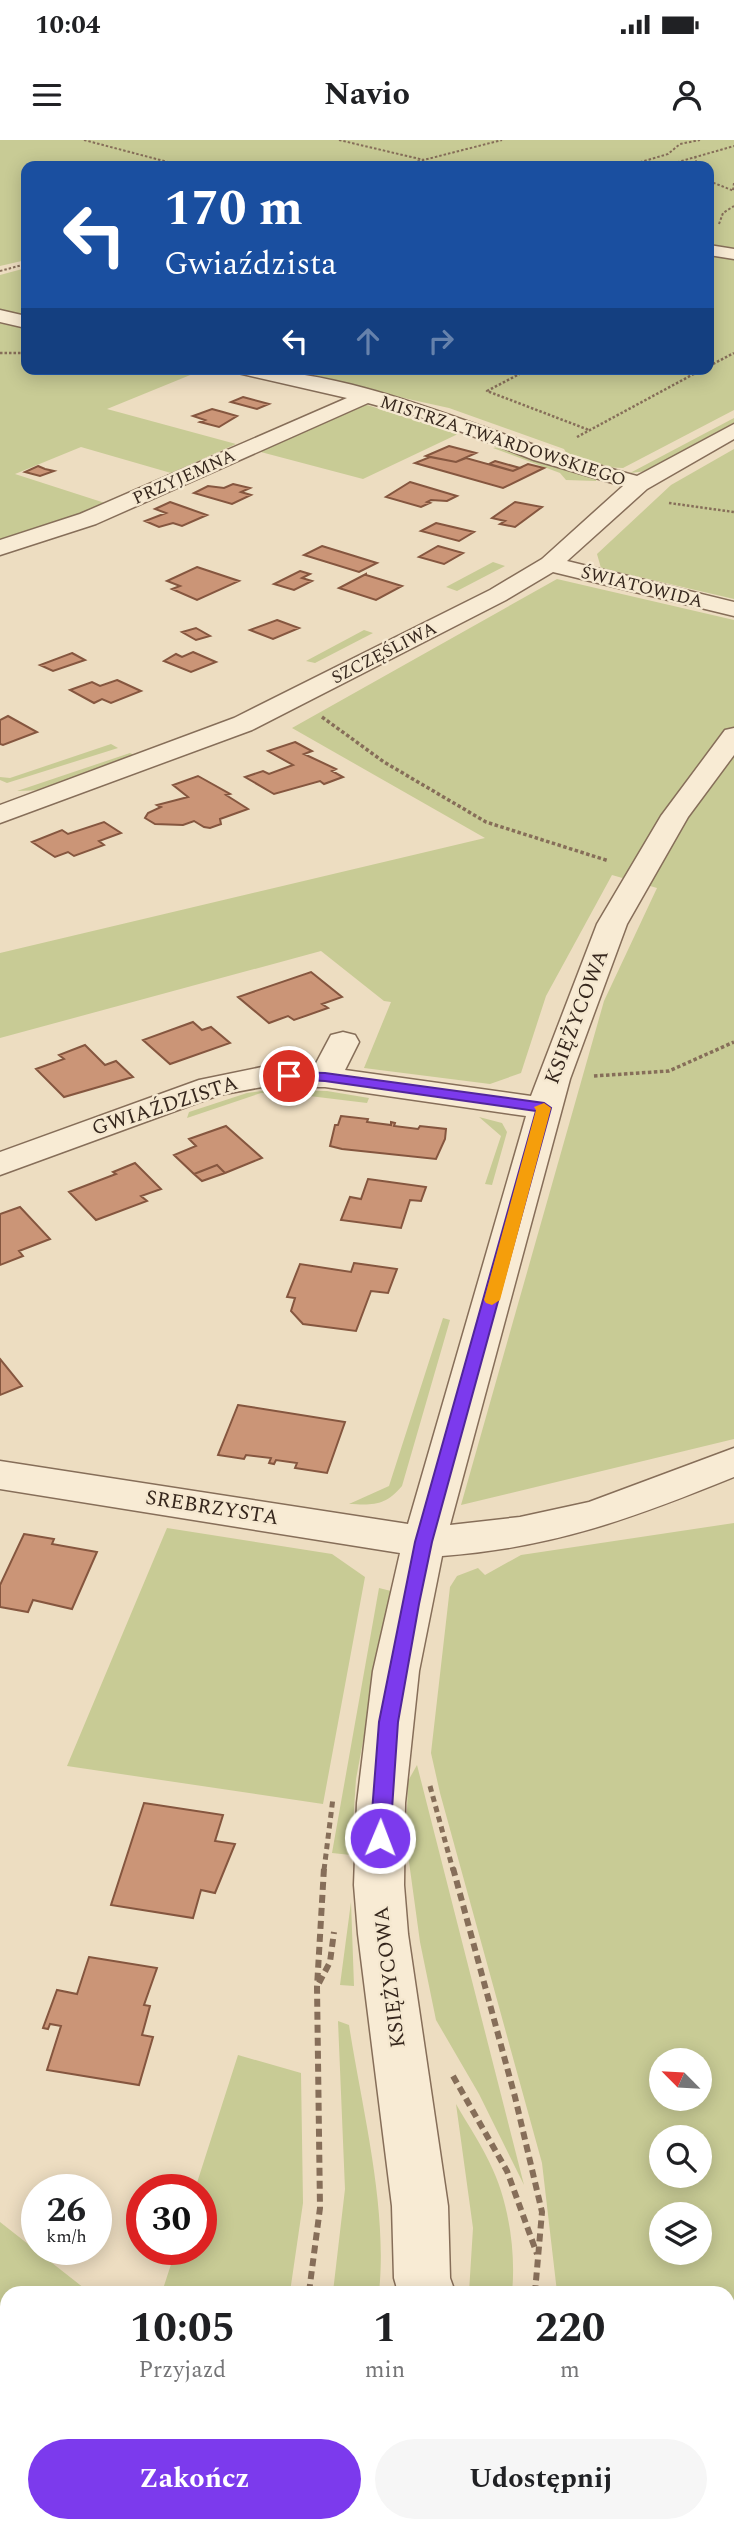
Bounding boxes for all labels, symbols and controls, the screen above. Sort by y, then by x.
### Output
text: 10:04 [35,5,100,45]
text: Navio [324,70,410,119]
icon: menu [28,76,66,114]
icon: person [668,76,706,114]
text: 170 m [164,172,303,247]
icon: left [49,189,140,280]
text: Gwiaździsta [164,240,337,289]
icon: left [276,322,314,360]
icon: ahead [349,322,387,360]
icon: right [422,322,460,360]
street label: MISTRZA TWARDOWSKIEGO [376,388,630,494]
street label: PRZYJEMNA [128,442,240,512]
street label: ŚWIATOWIDA [578,559,706,615]
street label: SZCZĘŚLIWA [327,615,441,691]
street label: KSIĘŻYCOWA [537,945,618,1089]
pin [259,1046,319,1106]
icon: arrive [270,1057,308,1095]
street label: GWIAŹDZISTA [88,1067,242,1145]
street label: SREBRZYSTA [143,1482,281,1534]
position arrow [343,1801,417,1875]
street label: KSIĘŻYCOWA [365,1904,415,2050]
north arrow [649,2048,712,2110]
map controls [649,2048,712,2265]
button: search [649,2125,712,2188]
speed limit sign: 30 [126,2174,217,2265]
text: 26 [47,2184,86,2237]
button: layers [649,2202,712,2265]
text: km/h [46,2223,87,2250]
text: 10:05 [130,2297,235,2360]
text: 1 [373,2297,397,2360]
text: 220 [535,2297,605,2360]
text: Przyjazd [139,2353,226,2388]
text: min [365,2353,405,2388]
text: m [560,2353,580,2388]
button: Zakończ [28,2439,361,2519]
button: Udostępnij [375,2439,707,2519]

